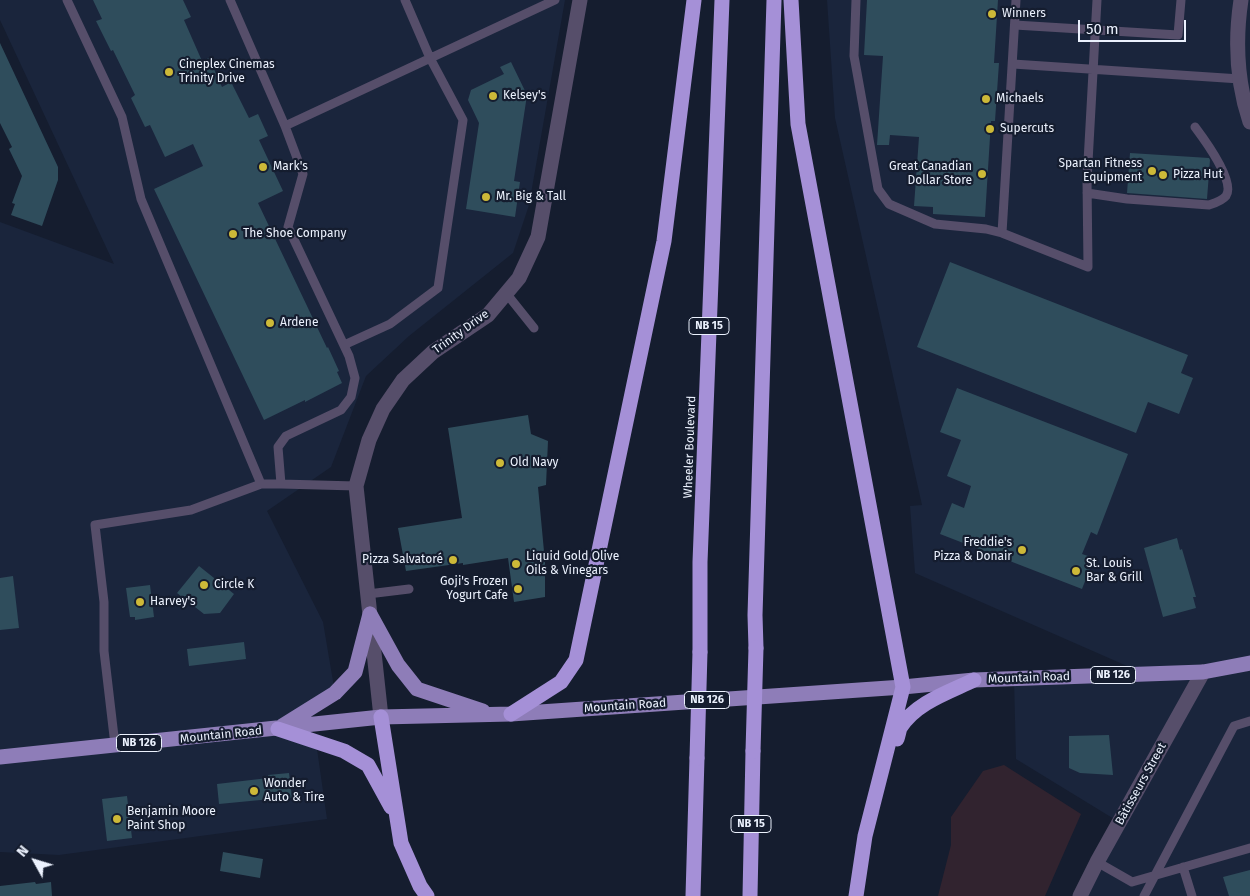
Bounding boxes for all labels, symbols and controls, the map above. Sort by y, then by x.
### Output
place label: Winners [1002,7,1046,21]
marker: Winners [986,8,998,20]
scale bar [1080,10,1188,42]
text: 50 m [1086,20,1119,38]
place label: Cineplex Cinemas Trinity Drive [179,58,275,86]
marker: Cineplex Cinemas Trinity Drive [163,66,175,78]
place label: Kelsey's [503,89,546,103]
marker: Kelsey's [487,90,499,102]
place label: Michaels [996,92,1044,106]
marker: Michaels [980,93,992,105]
place label: Supercuts [1000,122,1054,136]
marker: Supercuts [984,123,996,135]
place label: Spartan Fitness Equipment [1058,157,1142,185]
place label: Mark's [273,160,308,174]
place label: Great Canadian Dollar Store [889,160,972,188]
marker: Mark's [257,161,269,173]
marker: Spartan Fitness Equipment [1146,165,1158,177]
marker: Great Canadian Dollar Store [976,168,988,180]
place label: Pizza Hut [1173,168,1223,182]
marker: Pizza Hut [1157,169,1169,181]
place label: Mr. Big & Tall [496,190,566,204]
marker: Mr. Big & Tall [480,191,492,203]
place label: The Shoe Company [243,227,346,241]
marker: The Shoe Company [227,228,239,240]
street label: Trinity Drive [430,307,492,357]
place label: Ardene [280,316,318,330]
marker: Ardene [264,317,276,329]
road number: NB 15 [689,318,729,334]
street label: Wheeler Boulevard [681,395,699,499]
place label: Old Navy [510,456,558,470]
marker: Old Navy [494,457,506,469]
place label: Freddie's Pizza & Donair [933,536,1012,564]
marker: Freddie's Pizza & Donair [1016,544,1028,556]
place label: Liquid Gold Olive Oils & Vinegars [526,550,619,578]
place label: Pizza Salvatoré [362,553,443,567]
marker: Pizza Salvatoré [447,554,459,566]
place label: St. Louis Bar & Grill [1086,557,1142,585]
marker: Liquid Gold Olive Oils & Vinegars [510,558,522,570]
marker: St. Louis Bar & Grill [1070,565,1082,577]
place label: Goji's Frozen Yogurt Cafe [440,575,508,603]
place label: Circle K [214,578,254,592]
marker: Circle K [198,579,210,591]
marker: Goji's Frozen Yogurt Cafe [512,583,524,595]
place label: Harvey's [150,595,196,609]
marker: Harvey's [134,596,146,608]
road number: NB 126 [1090,666,1136,684]
street label: Mountain Road [988,669,1070,687]
road number: NB 126 [684,692,730,708]
street label: Mountain Road [583,696,667,716]
street label: Mountain Road [179,724,263,746]
road number: NB 126 [116,734,162,751]
street label: Bâtisseurs Street [1112,740,1170,828]
place label: Wonder Auto & Tire [264,777,325,805]
marker: Wonder Auto & Tire [248,785,260,797]
place label: Benjamin Moore Paint Shop [127,805,216,833]
marker: Benjamin Moore Paint Shop [111,813,123,825]
road number: NB 15 [731,816,771,832]
north arrow [10,836,60,886]
text: N [13,842,32,860]

